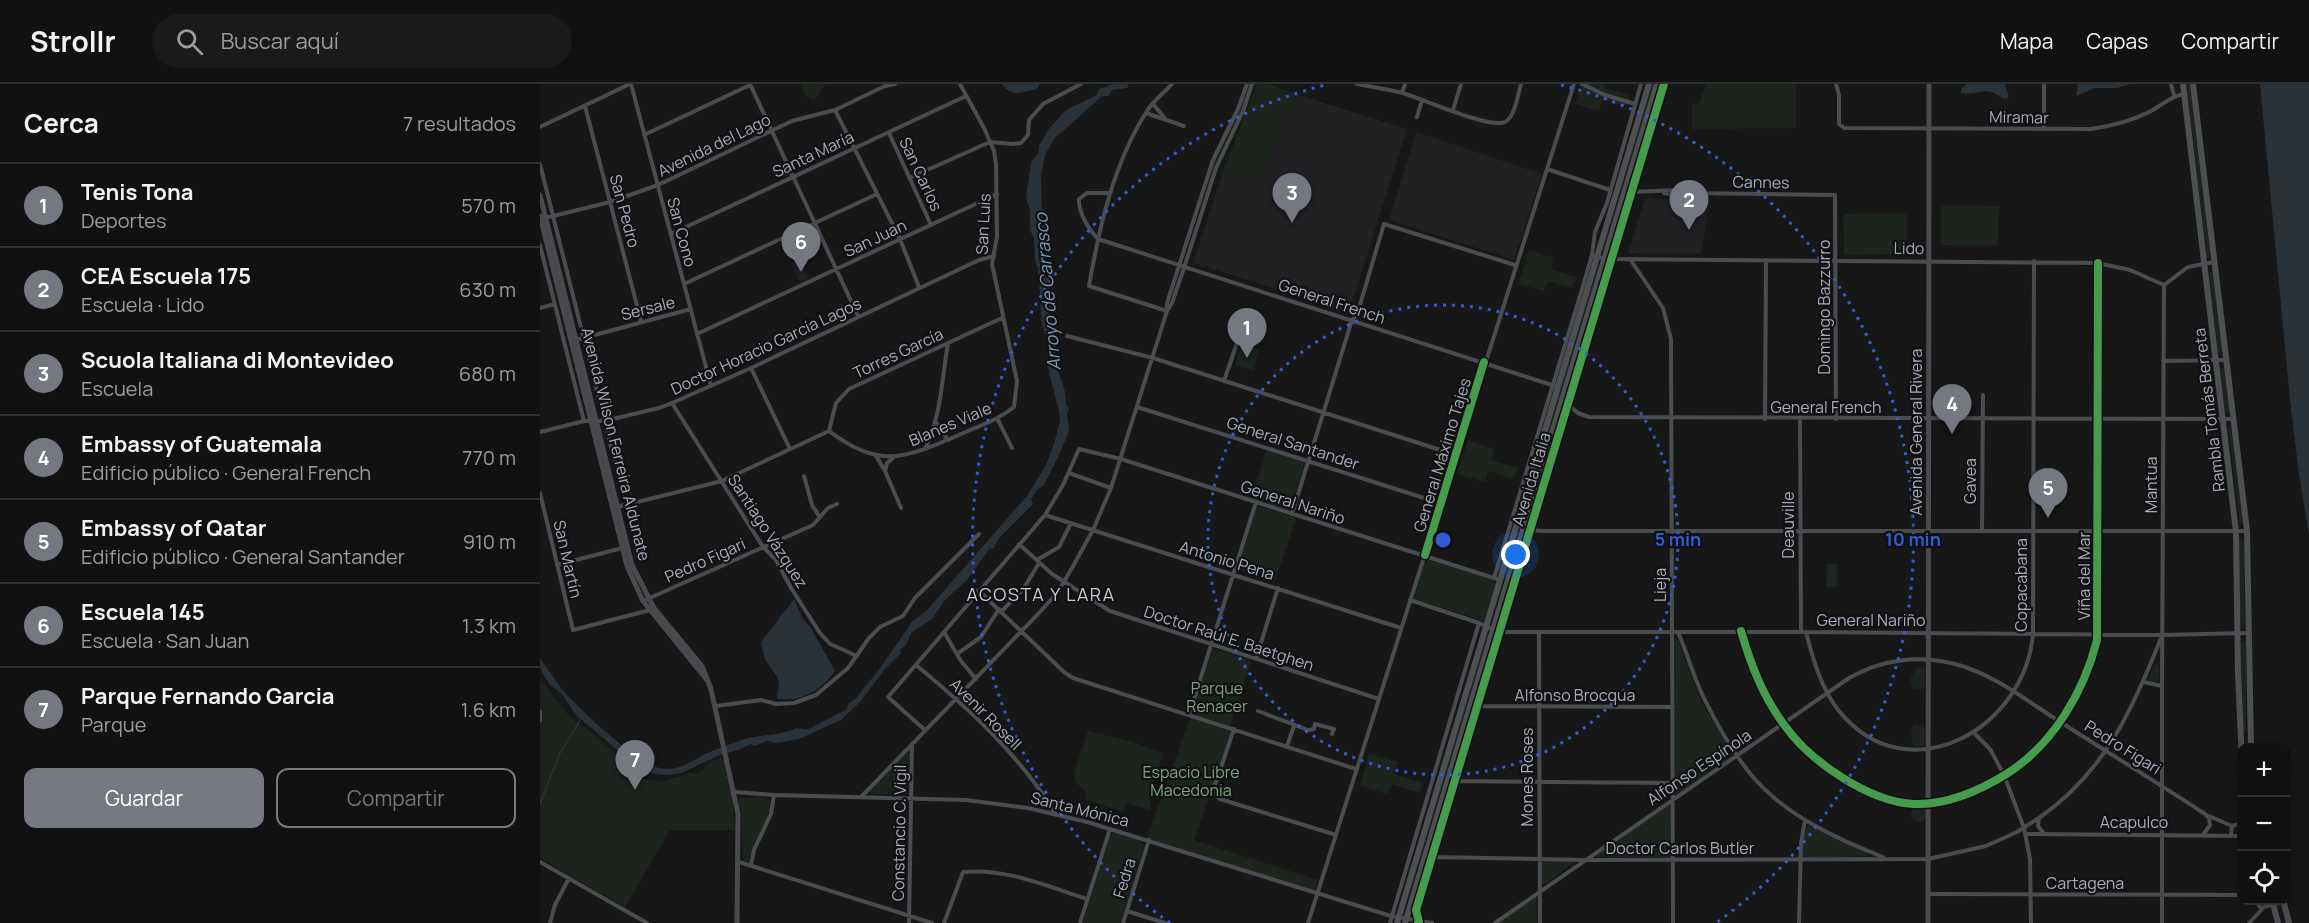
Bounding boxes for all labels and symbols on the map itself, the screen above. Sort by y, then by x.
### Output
street label: Miramar [1989,105,2049,129]
street label: Avenida del Lago [654,108,774,182]
street label: Santa María [769,126,857,182]
street label: San Carlos [894,134,948,214]
street label: Cannes [1732,171,1790,193]
street label: San Pedro [605,172,645,250]
pin: 3 [1272,174,1311,223]
pin: 2 [1670,180,1708,230]
street label: San Luis [970,193,996,255]
street label: San Cono [662,195,702,269]
water label: Arroyo de Carrasco [1028,211,1066,372]
street label: San Juan [840,214,910,262]
pin: 6 [782,222,820,272]
street label: Lido [1893,237,1925,259]
street label: Domingo Bazzurro [1813,239,1835,375]
street label: General French [1276,273,1388,329]
street label: Sersale [619,291,677,325]
street label: Doctor Horacio García Lagos [667,292,865,400]
pin: 1 [1228,308,1266,358]
street label: Torres García [849,323,947,383]
street label: Avenida Wilson Ferreira Aldunate [576,325,656,563]
street label: Rambla Tomás Berreta [2188,327,2230,493]
street label: Avenida General Rivera [1905,348,1927,516]
street label: General Máximo Tajes [1408,375,1476,535]
pin: 4 [1932,384,1972,434]
street label: General French [1770,396,1882,418]
street label: Blanes Viale [905,397,995,451]
street label: General Santander [1224,411,1362,475]
street label: Avenida Italia [1506,430,1556,528]
street label: Mantua [2140,457,2162,513]
street label: Gavea [1959,458,1981,504]
pin: 5 [2028,468,2068,518]
street label: Santiago Vázquez [723,470,813,592]
street label: General Nariño [1238,475,1348,529]
street label: Deauville [1777,491,1799,559]
street label: San Martín [548,518,588,600]
text: 5 min [1655,527,1701,551]
text: 10 min [1885,527,1941,551]
centre of rings [1433,530,1453,550]
street label: Pedro Figari [661,532,749,588]
street label: Viña del Mar [2073,532,2095,620]
street label: Antonio Pena [1177,535,1277,585]
street label: Copacabana [2010,538,2032,632]
your location [1501,540,1530,569]
street label: Lieja [1649,568,1671,602]
district label: ACOSTA Y LARA [966,582,1116,606]
street label: Doctor Raúl E. Baetghen [1141,600,1317,676]
street label: General Nariño [1817,609,1925,631]
street label: Avenir Rosell [945,673,1027,755]
park label: Parque Renacer [1186,677,1248,717]
street label: Alfonso Brocqua [1515,684,1635,706]
street label: Pedro Figari [2081,715,2165,779]
street label: Alfonso Espínola [1642,724,1756,810]
street label: Mones Roses [1516,728,1538,826]
pin: 7 [616,740,655,790]
park label: Espacio Libre Macedonia [1142,761,1240,801]
street label: Constancio C. Vigil [887,765,911,901]
street label: Santa Mónica [1029,786,1131,832]
street label: Acapulco [2100,811,2168,833]
street label: Doctor Carlos Butler [1606,837,1755,859]
street label: Fedra [1107,855,1141,901]
street label: Cartagena [2046,872,2124,894]

